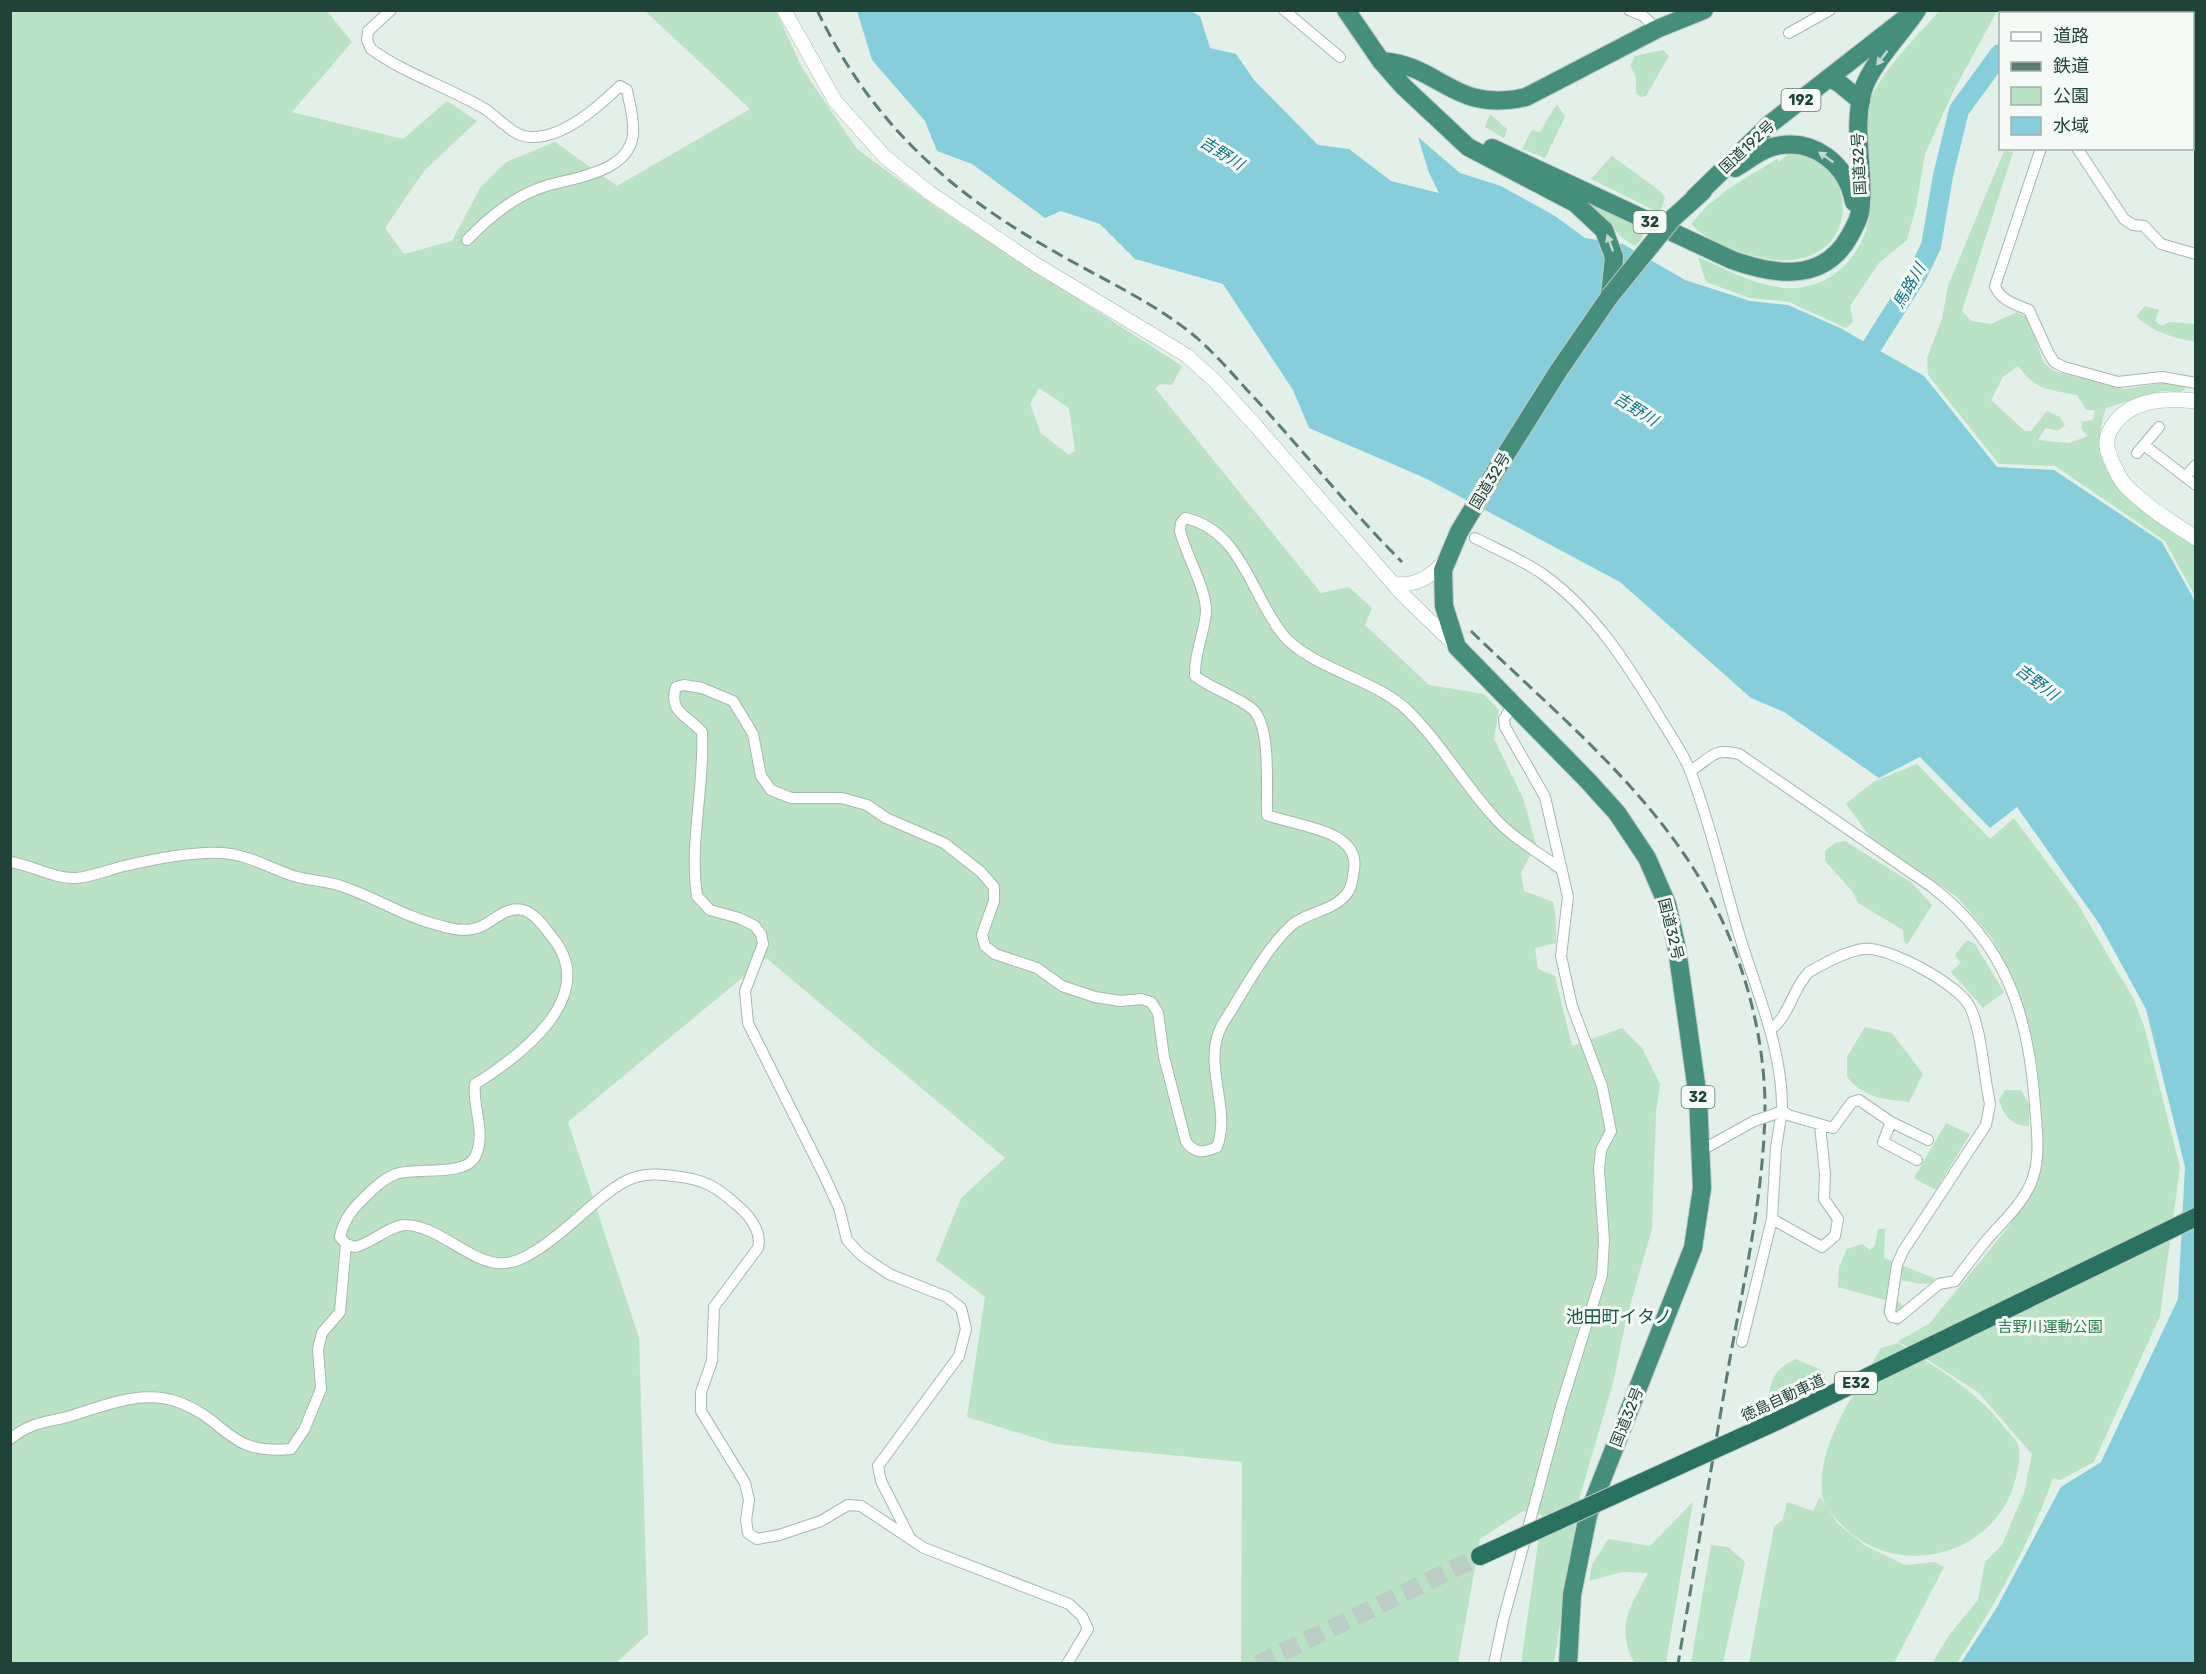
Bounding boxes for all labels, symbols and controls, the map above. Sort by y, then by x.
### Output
legend [1999,12,2194,150]
text: 道路 [2053,25,2089,47]
one-way arrow [1876,50,1889,66]
text: 鉄道 [2053,55,2089,77]
text: 公園 [2053,85,2089,107]
road number: 192 [1782,89,1820,111]
text: 水域 [2053,115,2089,137]
street label: 国道192号 [1716,117,1778,177]
water label: 吉野川 [1197,132,1249,175]
street label: 国道32号 [1848,132,1870,196]
one-way arrow [1819,151,1835,163]
road number: 32 [1634,211,1666,233]
one-way arrow [1604,234,1614,252]
water label: 馬路川 [1889,259,1930,312]
water label: 吉野川 [1611,388,1663,431]
street label: 国道32号 [1466,449,1514,513]
water label: 吉野川 [2012,660,2063,705]
street label: 国道32号 [1655,896,1687,962]
road number: 32 [1682,1086,1714,1108]
district label: 池田町イタノ [1566,1306,1672,1328]
park label: 吉野川運動公園 [1997,1318,2103,1336]
street label: 徳島自動車道 [1738,1371,1828,1425]
road number: E32 [1835,1372,1877,1394]
street label: 国道32号 [1607,1385,1647,1449]

